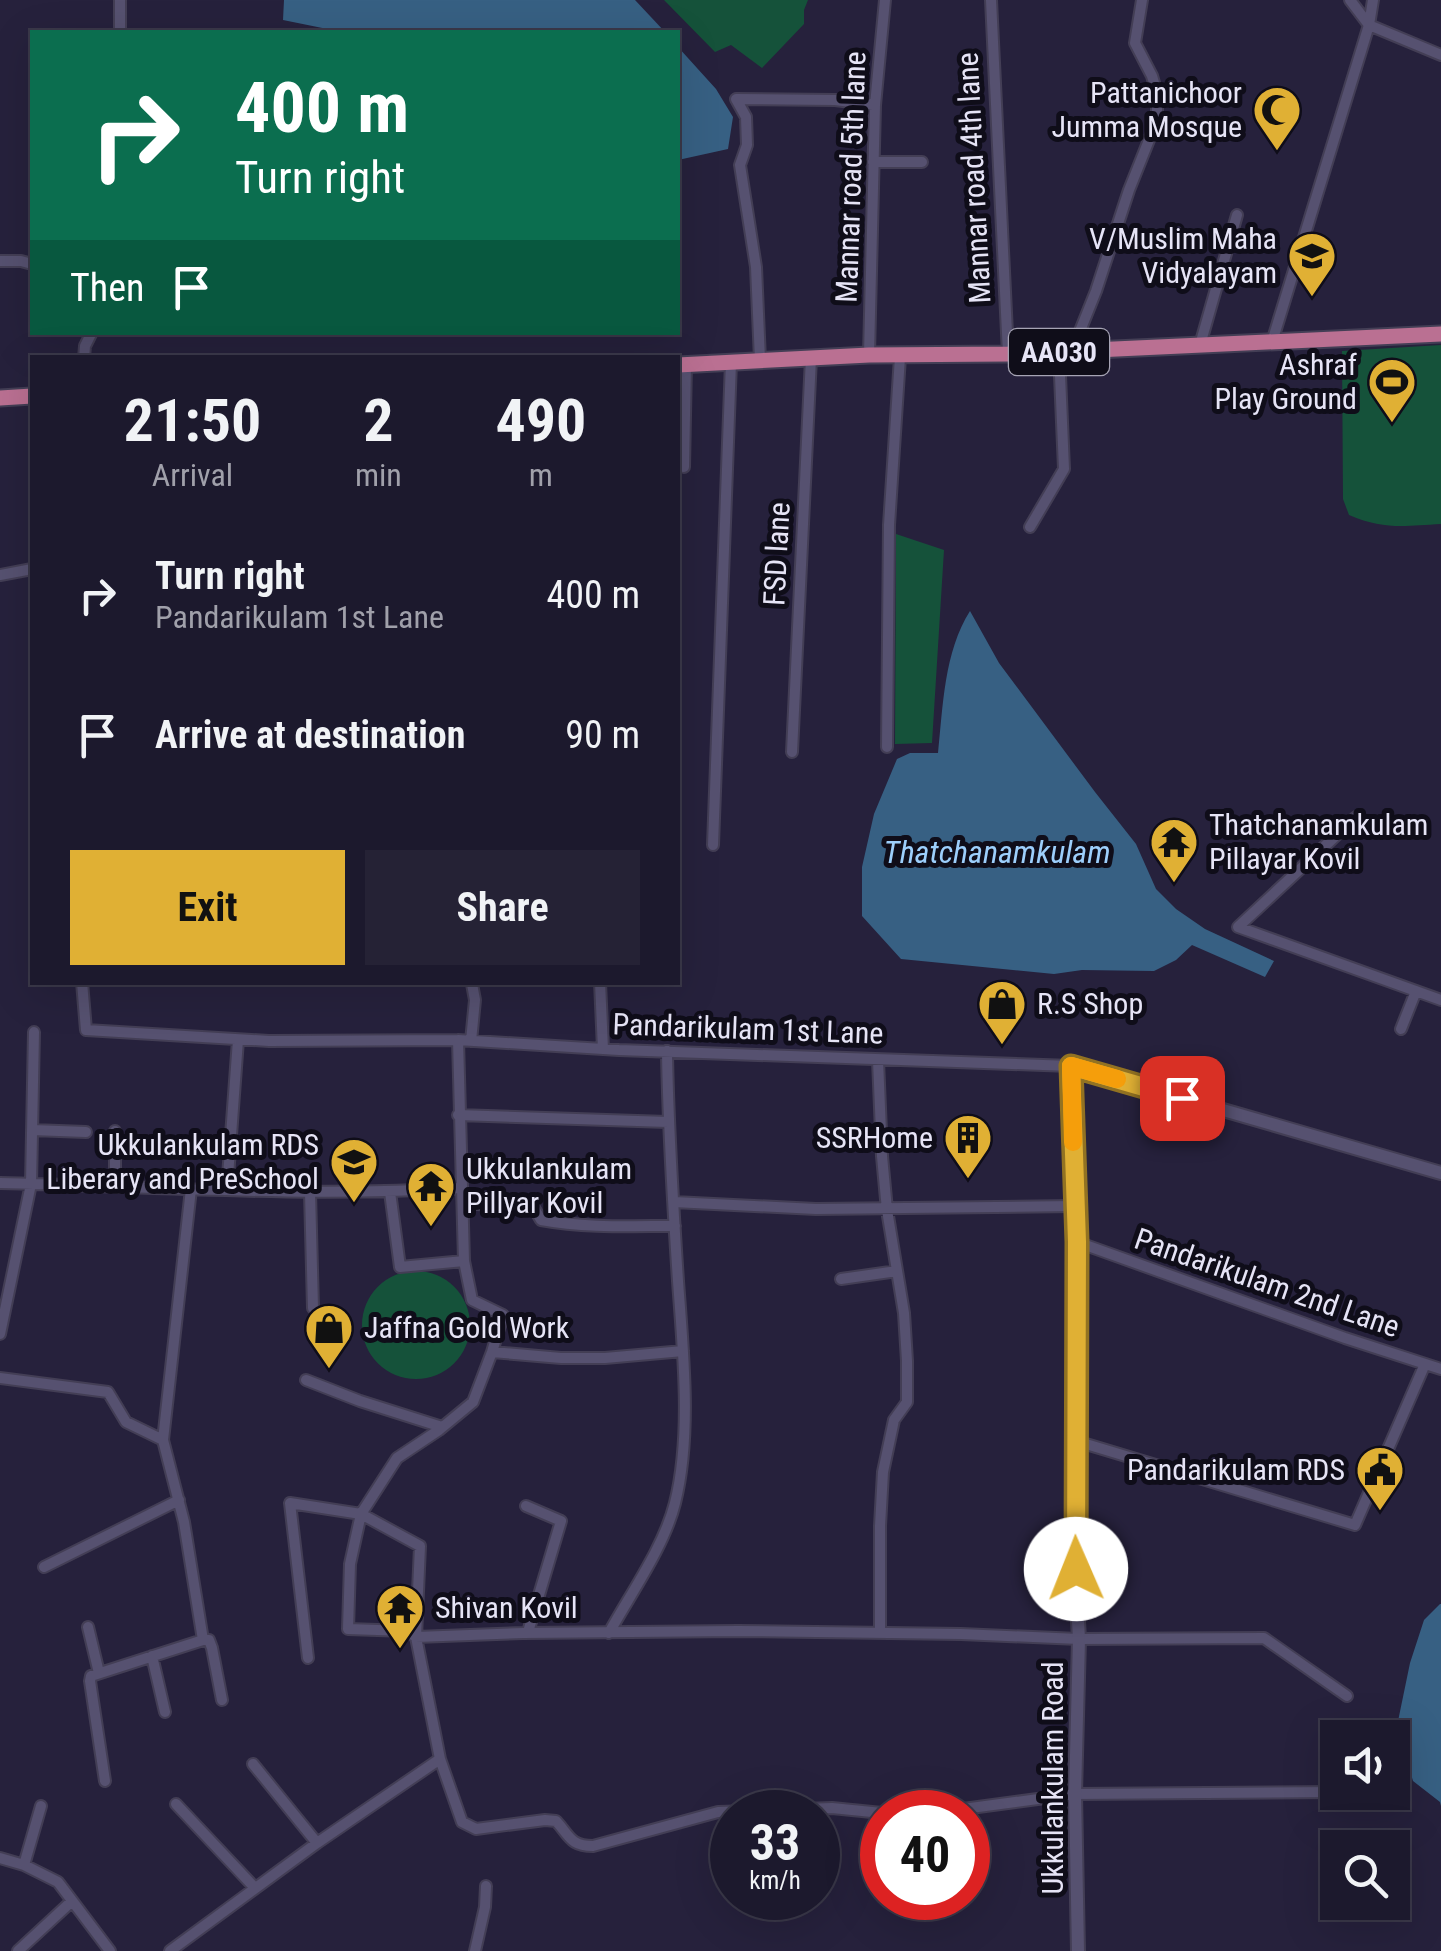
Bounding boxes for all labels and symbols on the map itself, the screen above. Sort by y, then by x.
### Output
street label: Mannar road 5th lane [829,51,872,303]
street label: Mannar road 4th lane [949,52,998,304]
place label: Pattanichoor Jumma Mosque [1052,75,1242,144]
mosque icon: Pattanichoor Jumma Mosque [1251,84,1303,152]
place label: V/Muslim Maha Vidyalayam [1089,221,1277,290]
school or university icon: V/Muslim Maha Vidyalayam [1286,230,1338,298]
road number: AA030 [1009,329,1109,375]
place label: Ashraf Play Ground [1214,347,1358,416]
sports icon: Ashraf Play Ground [1366,356,1418,424]
street label: FSD lane [756,501,797,607]
place label: Thatchanamkulam Pillayar Kovil [1209,807,1428,876]
temple icon: Thatchanamkulam Pillayar Kovil [1148,816,1200,884]
water label: Thatchanamkulam [883,833,1111,871]
shop icon: R.S Shop [976,978,1028,1046]
place label: R.S Shop [1037,986,1143,1021]
street label: Pandarikulam 1st Lane [612,1006,884,1051]
pin [1140,1056,1225,1141]
building icon: SSRHome [942,1112,994,1180]
place label: SSRHome [816,1120,933,1155]
place label: Ukkulankulam RDS Liberary and PreSchool [46,1127,319,1196]
school or university icon: Ukkulankulam RDS Liberary and PreSchool [328,1136,380,1204]
place label: Ukkulankulam Pillyar Kovil [466,1151,632,1220]
temple icon: Ukkulankulam Pillyar Kovil [405,1160,457,1228]
street label: Pandarikulam 2nd Lane [1130,1221,1404,1344]
shop icon: Jaffna Gold Work [303,1302,355,1370]
place label: Jaffna Gold Work [364,1310,570,1345]
public building icon: Pandarikulam RDS [1354,1444,1406,1512]
place label: Pandarikulam RDS [1127,1452,1345,1487]
position arrow [1024,1517,1128,1621]
temple icon: Shivan Kovil [374,1582,426,1650]
place label: Shivan Kovil [435,1590,578,1625]
street label: Ukkulankulam Road [1035,1661,1070,1895]
speed limit sign: 40 [860,1790,990,1920]

